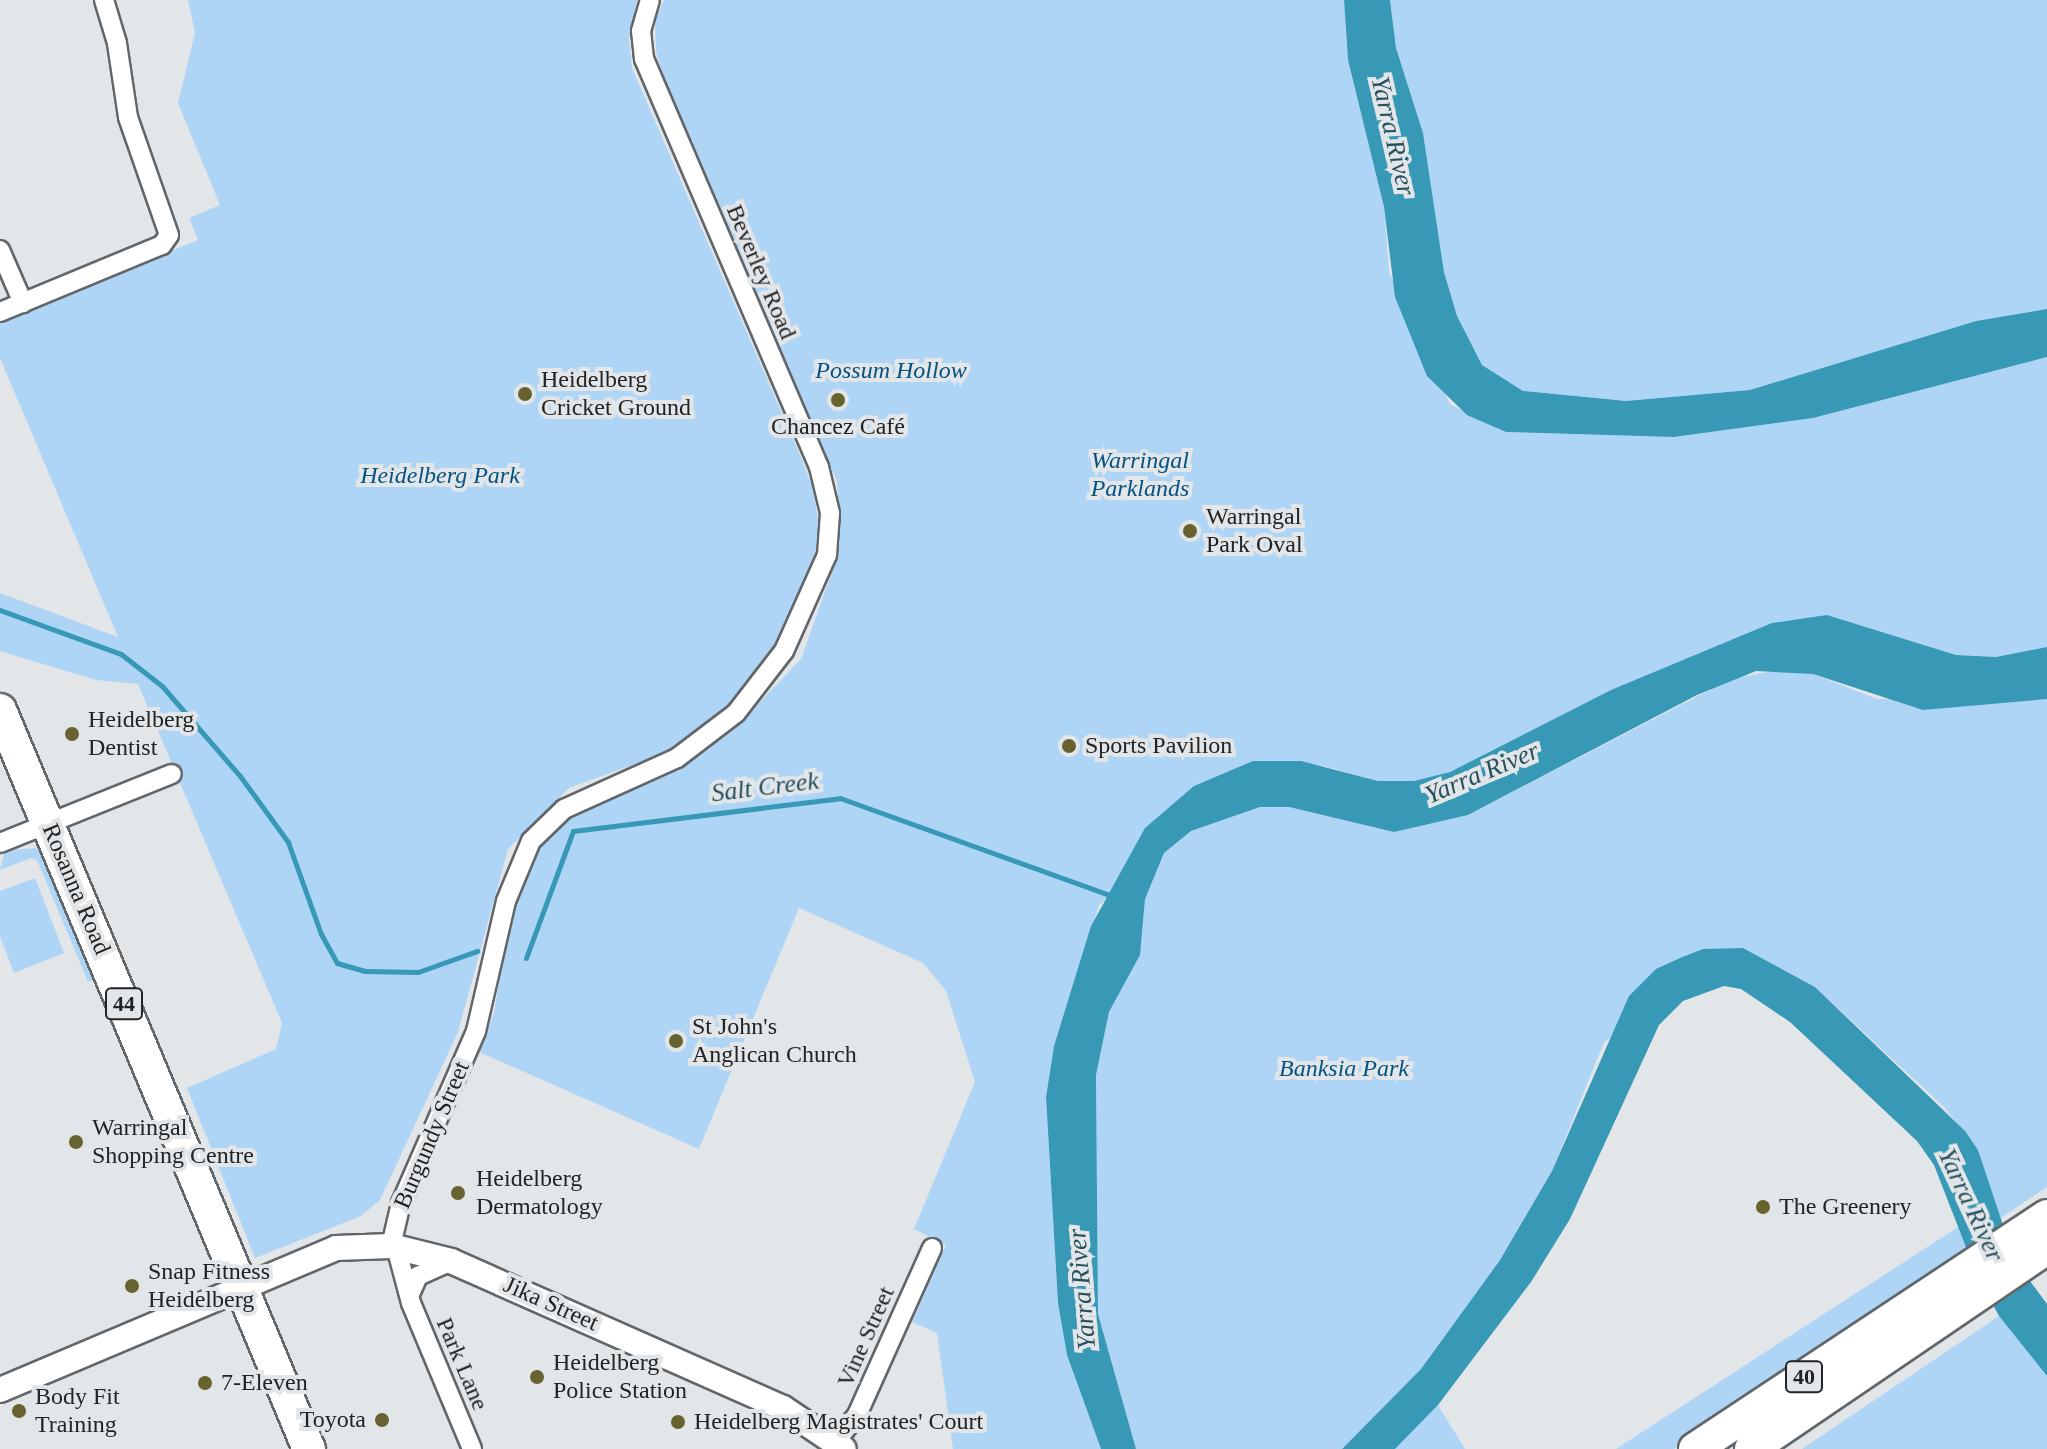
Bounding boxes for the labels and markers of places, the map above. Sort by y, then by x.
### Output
place label: Heidelberg Cricket Ground [541,366,691,422]
marker: Heidelberg Cricket Ground [516,385,534,403]
marker: Chancez Café [829,391,847,409]
place label: Chancez Café [771,413,905,441]
place label: Warringal Park Oval [1206,503,1303,559]
marker: Warringal Park Oval [1181,522,1199,540]
place label: Heidelberg Dentist [88,706,194,762]
marker: Heidelberg Dentist [63,725,81,743]
place label: Sports Pavilion [1085,732,1232,760]
marker: Sports Pavilion [1060,737,1078,755]
place label: St John's Anglican Church [692,1013,857,1069]
marker: St John's Anglican Church [667,1032,685,1050]
place label: Warringal Shopping Centre [92,1114,254,1170]
marker: Warringal Shopping Centre [67,1133,85,1151]
place label: Heidelberg Dermatology [476,1165,603,1221]
marker: Heidelberg Dermatology [447,1182,469,1204]
place label: The Greenery [1779,1193,1912,1221]
marker: The Greenery [1754,1198,1772,1216]
place label: Snap Fitness Heidelberg [148,1258,270,1314]
marker: Snap Fitness Heidelberg [123,1277,141,1295]
place label: Heidelberg Police Station [553,1349,687,1405]
marker: Heidelberg Police Station [528,1368,546,1386]
place label: 7-Eleven [221,1369,308,1397]
marker: 7-Eleven [196,1374,214,1392]
place label: Body Fit Training [35,1383,120,1439]
marker: Body Fit Training [10,1402,28,1420]
place label: Toyota [300,1406,366,1434]
place label: Heidelberg Magistrates' Court [694,1408,983,1436]
marker: Toyota [373,1411,391,1429]
marker: Heidelberg Magistrates' Court [669,1413,687,1431]

